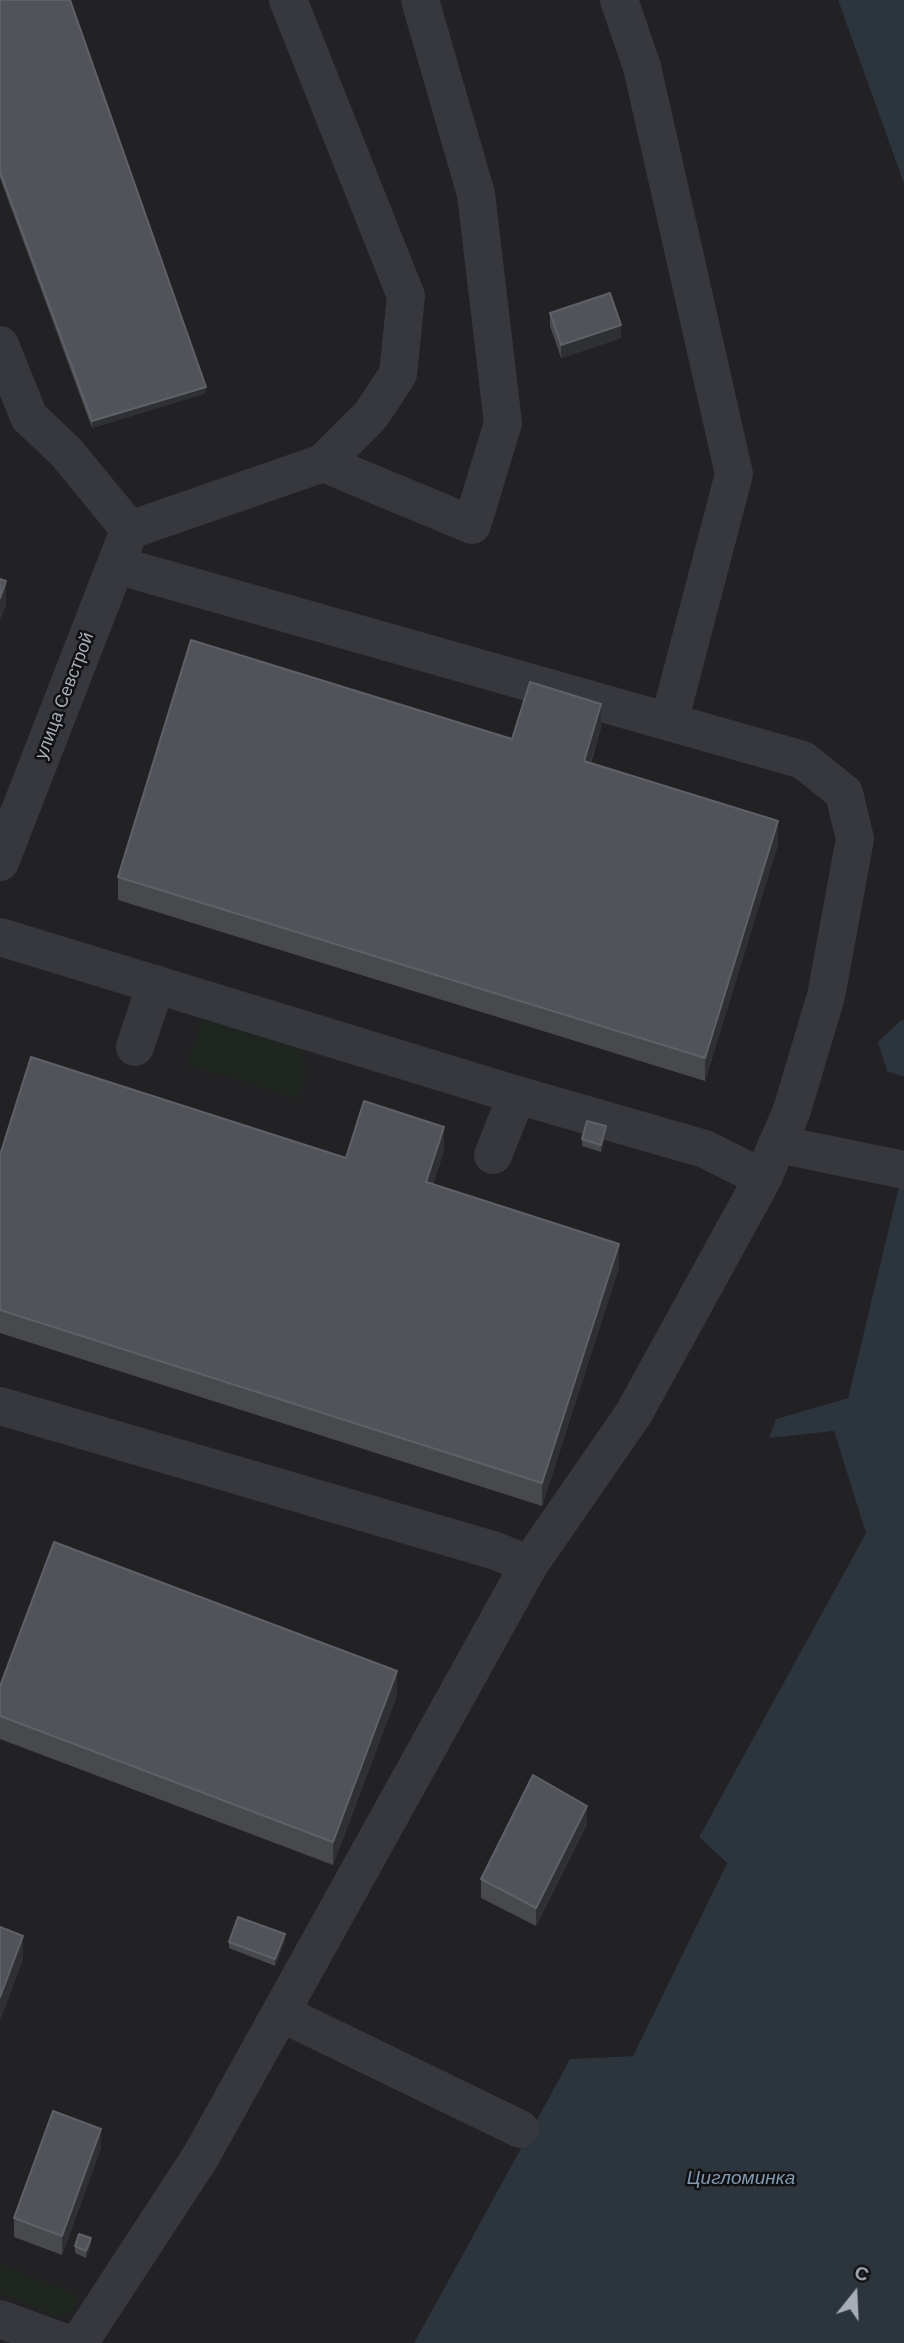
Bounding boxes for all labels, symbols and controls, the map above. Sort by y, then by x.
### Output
street label: улица Севстрой [31,629,99,763]
water label: Цигломинка [687,2168,795,2190]
north arrow [820,2259,890,2329]
text: С [852,2261,871,2286]

